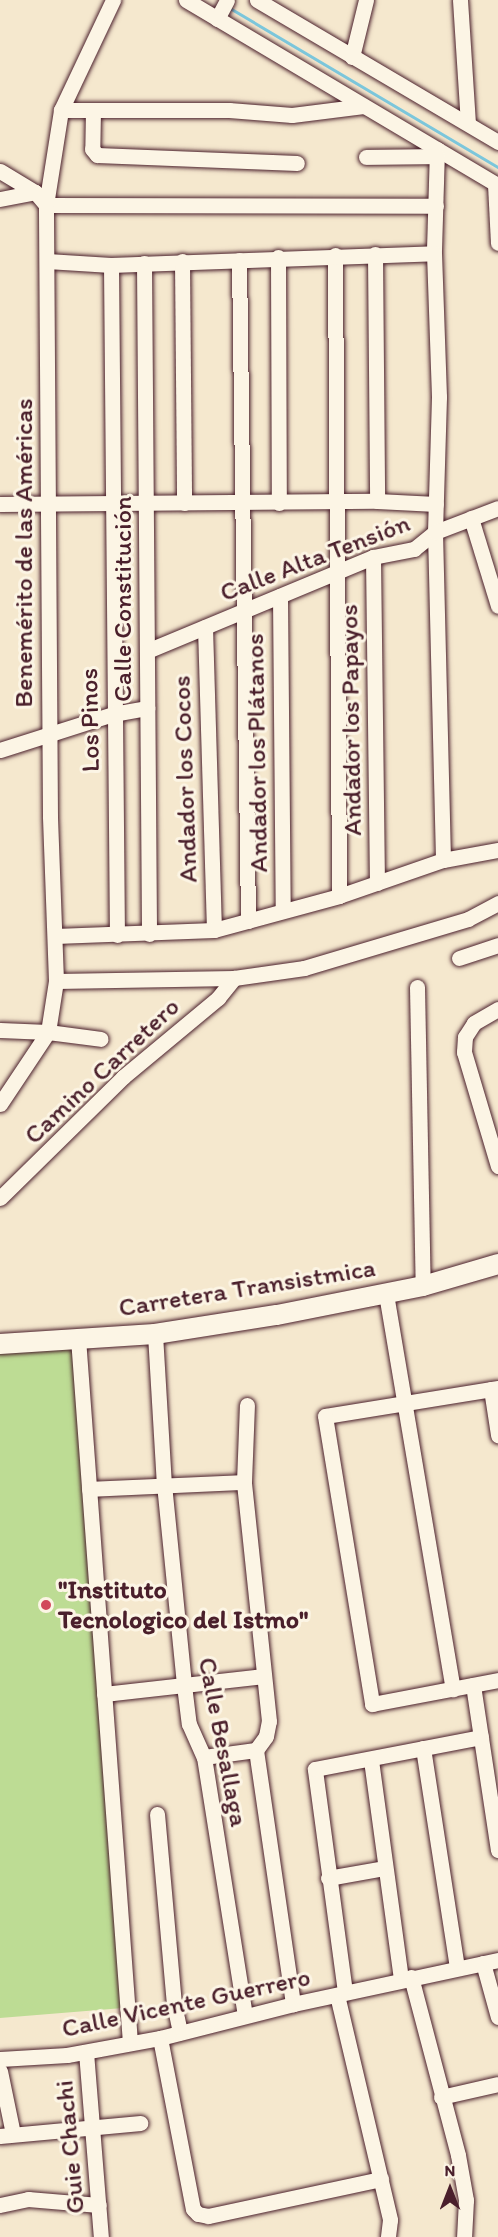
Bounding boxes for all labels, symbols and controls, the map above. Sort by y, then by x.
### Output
street label: Benemérito de las Américas [8,398,40,708]
street label: Calle Constitución [107,496,139,702]
street label: Calle Alta Tensión [215,507,415,609]
street label: Andador los Papayos [333,604,369,836]
street label: Andador los Plátanos [239,633,275,873]
street label: Los Pinos [73,667,107,773]
street label: Andador los Cocos [166,675,204,883]
street label: Camino Carretero [18,991,186,1151]
street label: Carretera Transistmica [117,1252,377,1324]
place label: "Instituto Tecnologico del Istmo" [58,1574,309,1636]
marker: "Instituto Tecnologico del Istmo" [39,1598,53,1612]
street label: Calle Besallaga [191,1655,255,1829]
street label: Calle Vicente Guerrero [59,1961,313,2045]
street label: Guie Chachi [49,2079,91,2215]
north arrow [420,2159,480,2219]
text: N [445,2161,455,2180]

